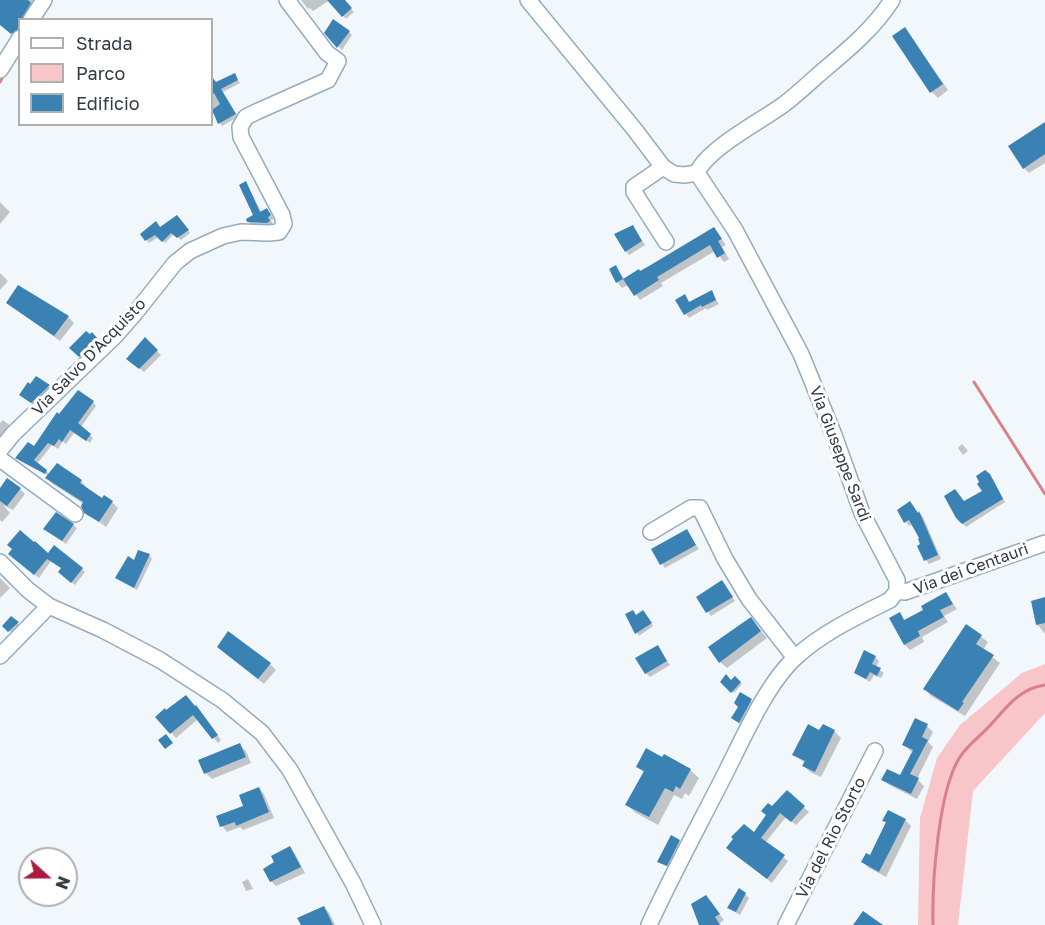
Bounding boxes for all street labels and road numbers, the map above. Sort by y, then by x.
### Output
street label: Via Salvo D'Acquisto [28,294,150,420]
street label: Via Giuseppe Sardi [805,384,875,524]
street label: Via dei Centauri [911,539,1031,599]
street label: Via del Rio Storto [792,774,870,902]

